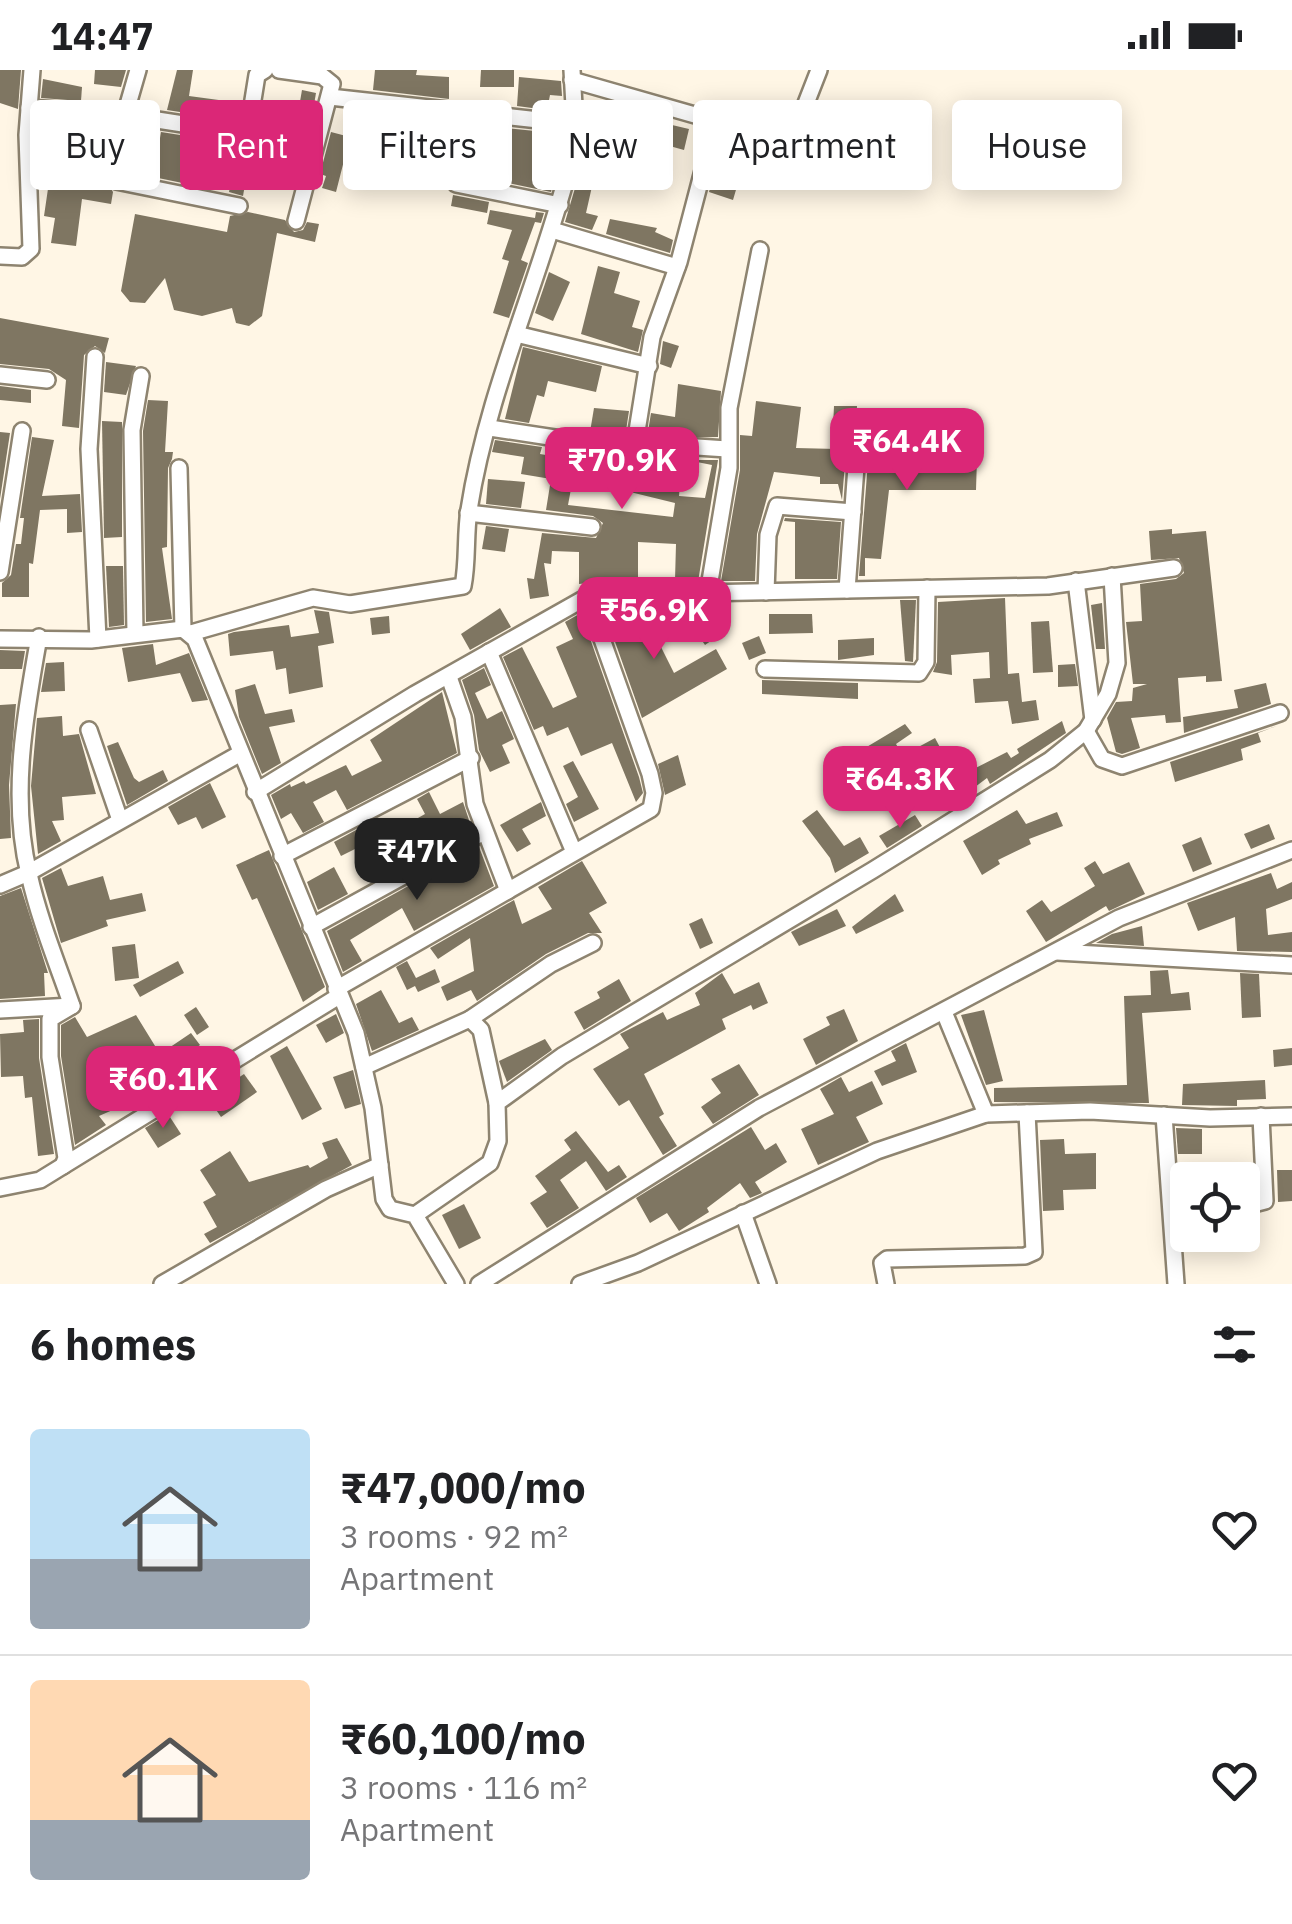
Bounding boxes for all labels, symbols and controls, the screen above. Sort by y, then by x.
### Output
text: 14:47 [50,11,154,60]
chip: Buy [30,100,160,190]
chip: Rent [180,100,323,190]
chip: Filters [343,100,512,190]
chip: New [532,100,673,190]
chip: Apartment [693,100,932,190]
chip: House [952,100,1122,190]
pin: ₹64.4K [826,408,988,493]
text: ₹64.4K [852,419,962,461]
pin: ₹70.9K [541,427,703,512]
text: ₹70.9K [567,438,677,480]
pin: ₹56.9K [573,577,735,662]
text: ₹56.9K [599,588,709,630]
pin: ₹64.3K [819,746,981,831]
text: ₹64.3K [845,757,955,799]
pin: ₹47K [358,818,476,903]
text: ₹47K [377,829,457,871]
pin: ₹60.1K [82,1046,244,1131]
text: ₹60.1K [108,1057,218,1099]
map controls [1170,1162,1260,1252]
button: locate [1170,1162,1260,1252]
text: 6 homes [30,1317,196,1372]
icon: filters [1207,1317,1262,1372]
text: ₹47,000/mo [340,1460,586,1515]
icon: home [110,1469,230,1589]
icon: heart [1207,1502,1262,1557]
text: 3 rooms · 92 m² [340,1515,568,1557]
text: Apartment [340,1557,494,1599]
text: ₹60,100/mo [340,1711,586,1766]
icon: home [110,1720,230,1840]
icon: heart [1207,1753,1262,1808]
text: 3 rooms · 116 m² [340,1766,587,1808]
text: Apartment [340,1808,494,1850]

